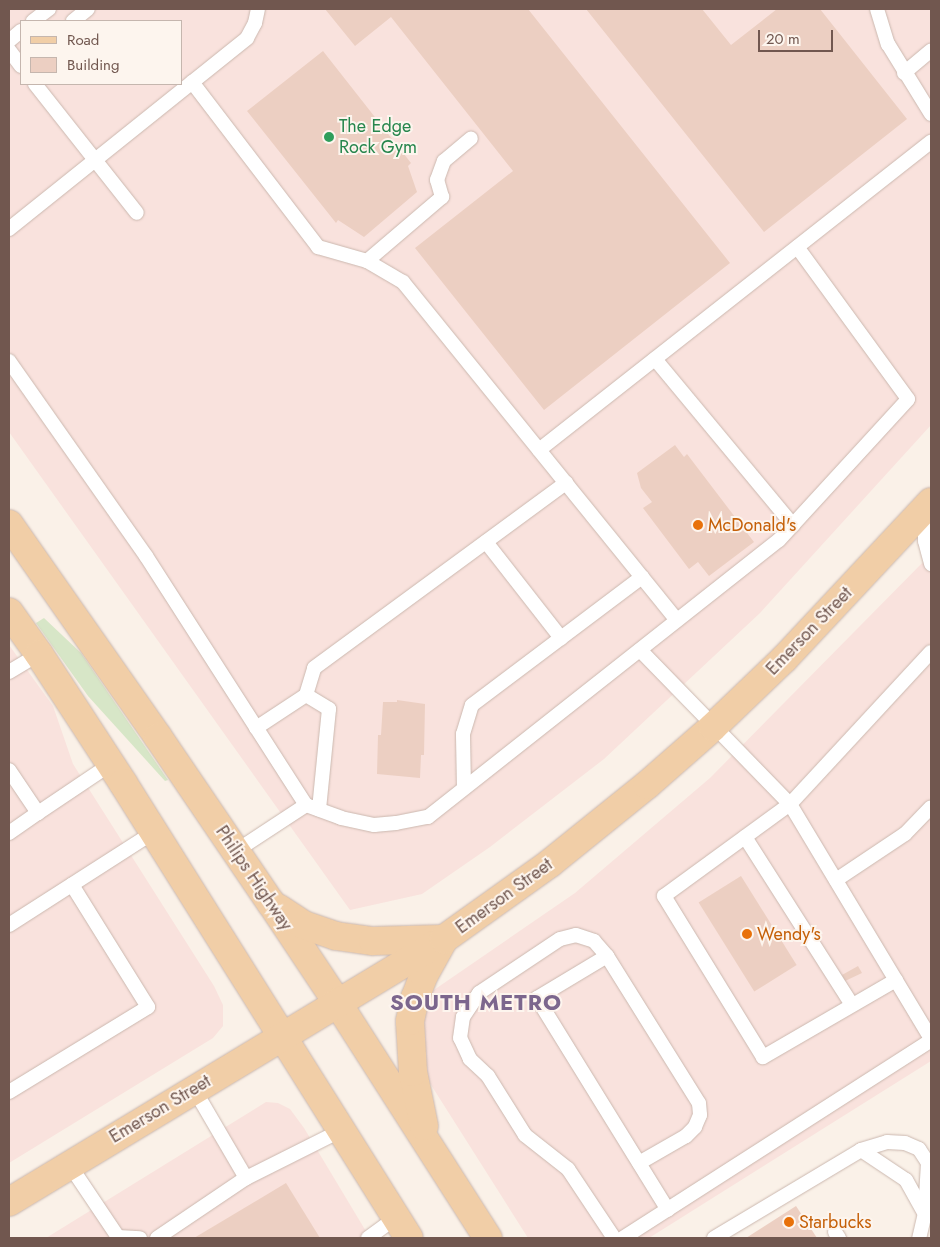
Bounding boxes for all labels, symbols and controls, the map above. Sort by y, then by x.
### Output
legend [20,20,182,85]
scale bar [760,20,835,52]
text: 20 m [766,28,800,50]
text: Road [67,29,99,51]
text: Building [67,54,119,76]
place label: The Edge Rock Gym [339,116,417,158]
marker: The Edge Rock Gym [323,131,335,143]
place label: McDonald's [708,514,796,536]
marker: McDonald's [692,519,704,531]
street label: Emerson Street [762,582,856,680]
street label: Philips Highway [211,822,297,934]
street label: Emerson Street [451,854,557,938]
place label: Wendy's [757,923,821,945]
marker: Wendy's [741,928,753,940]
district label: SOUTH METRO [389,990,563,1016]
street label: Emerson Street [105,1070,215,1148]
place label: Starbucks [799,1211,872,1233]
marker: Starbucks [783,1216,795,1228]

